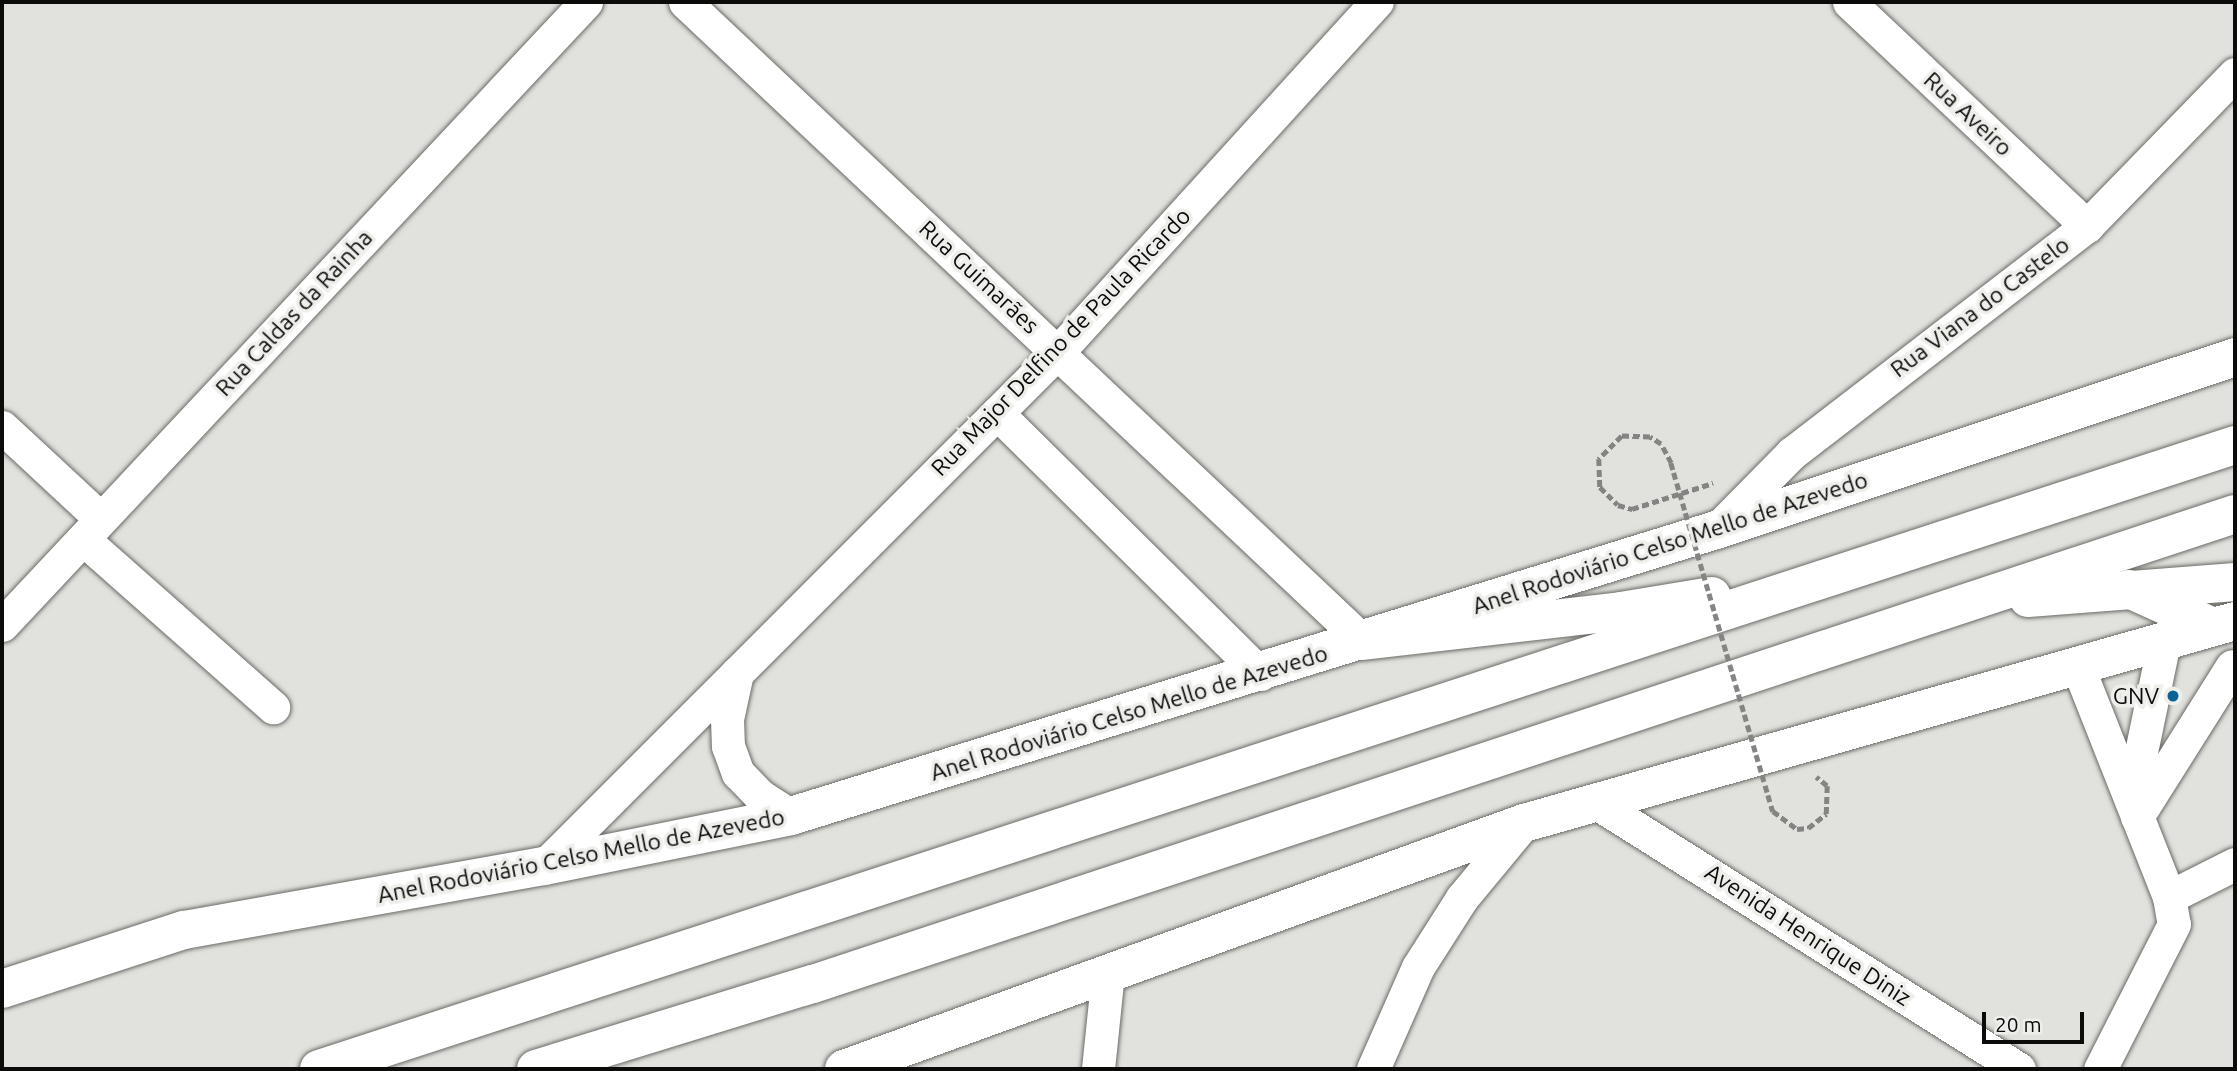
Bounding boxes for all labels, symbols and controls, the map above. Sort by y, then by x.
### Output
street label: Rua Aveiro [1918,66,2018,162]
street label: Rua Major Delfino de Paula Ricardo [925,202,1197,482]
street label: Rua Guimarães [913,215,1045,339]
street label: Rua Caldas da Rainha [210,224,378,402]
street label: Rua Viana do Castelo [1885,231,2075,383]
street label: Anel Rodoviário Celso Mello de Azevedo [1469,466,1871,620]
street label: Anel Rodoviário Celso Mello de Azevedo [927,639,1331,787]
place label: GNV [2113,682,2159,710]
marker: GNV [2165,688,2181,704]
street label: Anel Rodoviário Celso Mello de Azevedo [375,803,787,909]
street label: Avenida Henrique Diniz [1700,858,1916,1012]
scale bar [1985,998,2086,1042]
text: 20 m [1995,1012,2042,1036]

